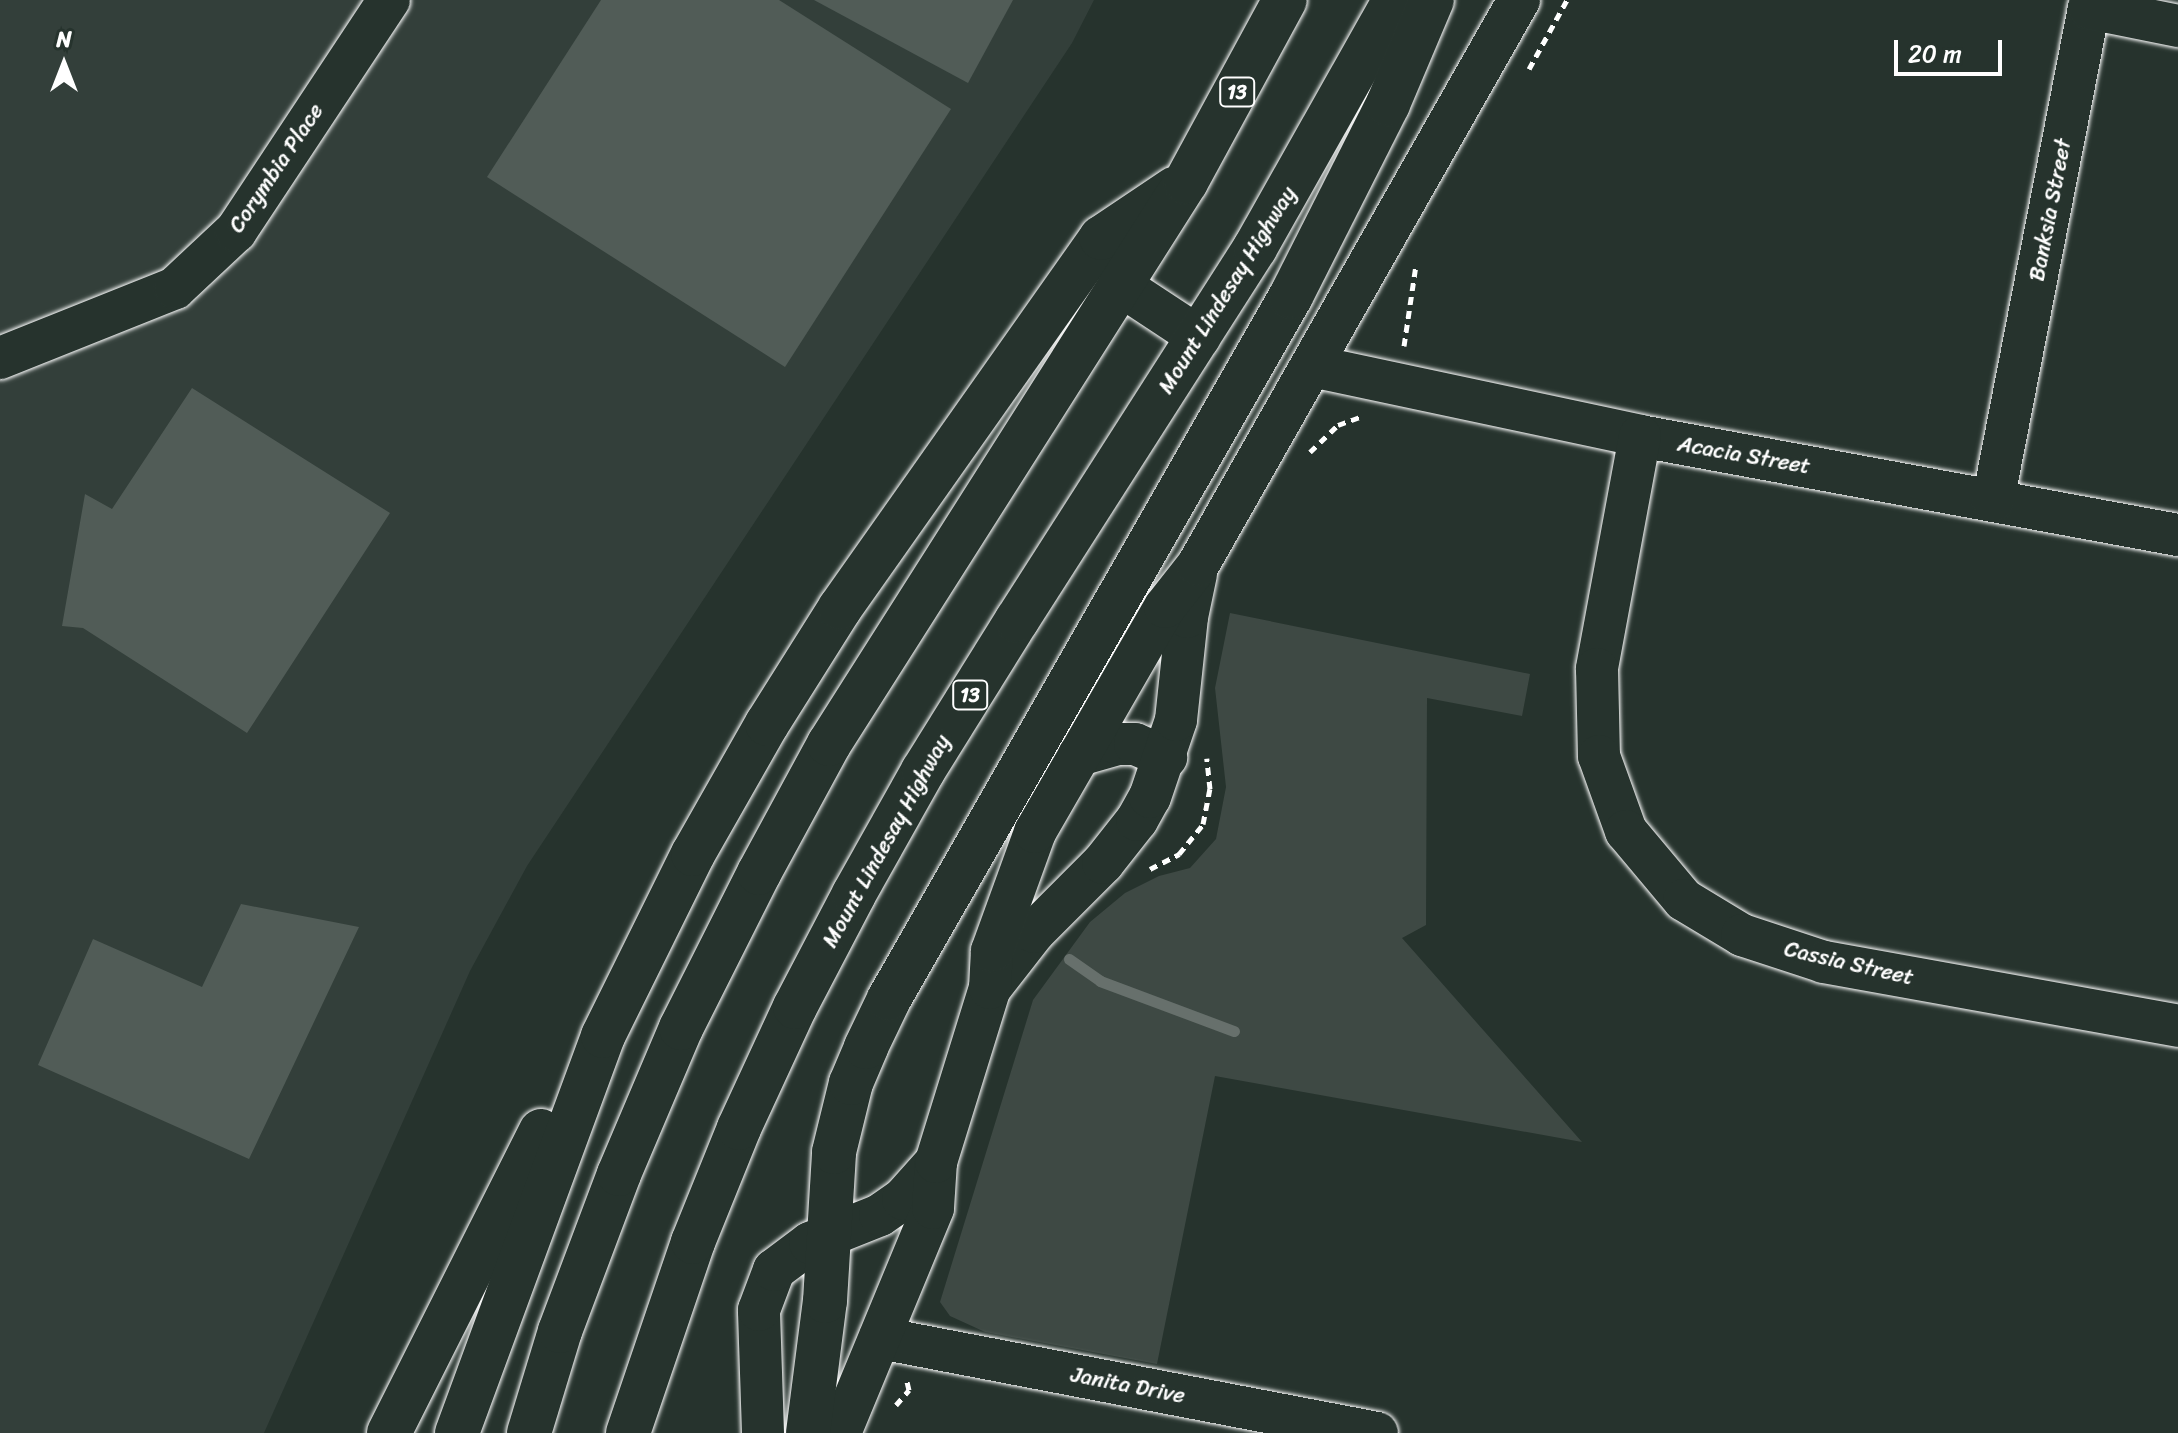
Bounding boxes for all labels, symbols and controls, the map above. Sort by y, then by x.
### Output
text: N [56,20,72,59]
north arrow [24,24,104,104]
scale bar [1898,24,2006,74]
text: 20 m [1908,33,1962,75]
road number: 13 [1219,76,1255,108]
street label: Corymbia Place [223,98,329,238]
street label: Banksia Street [2023,137,2077,283]
street label: Mount Lindesay Highway [1153,182,1301,398]
street label: Acacia Street [1676,430,1812,480]
road number: 13 [952,679,988,711]
street label: Mount Lindesay Highway [817,730,955,952]
street label: Cassia Street [1782,935,1916,991]
street label: Janita Drive [1069,1361,1187,1409]

